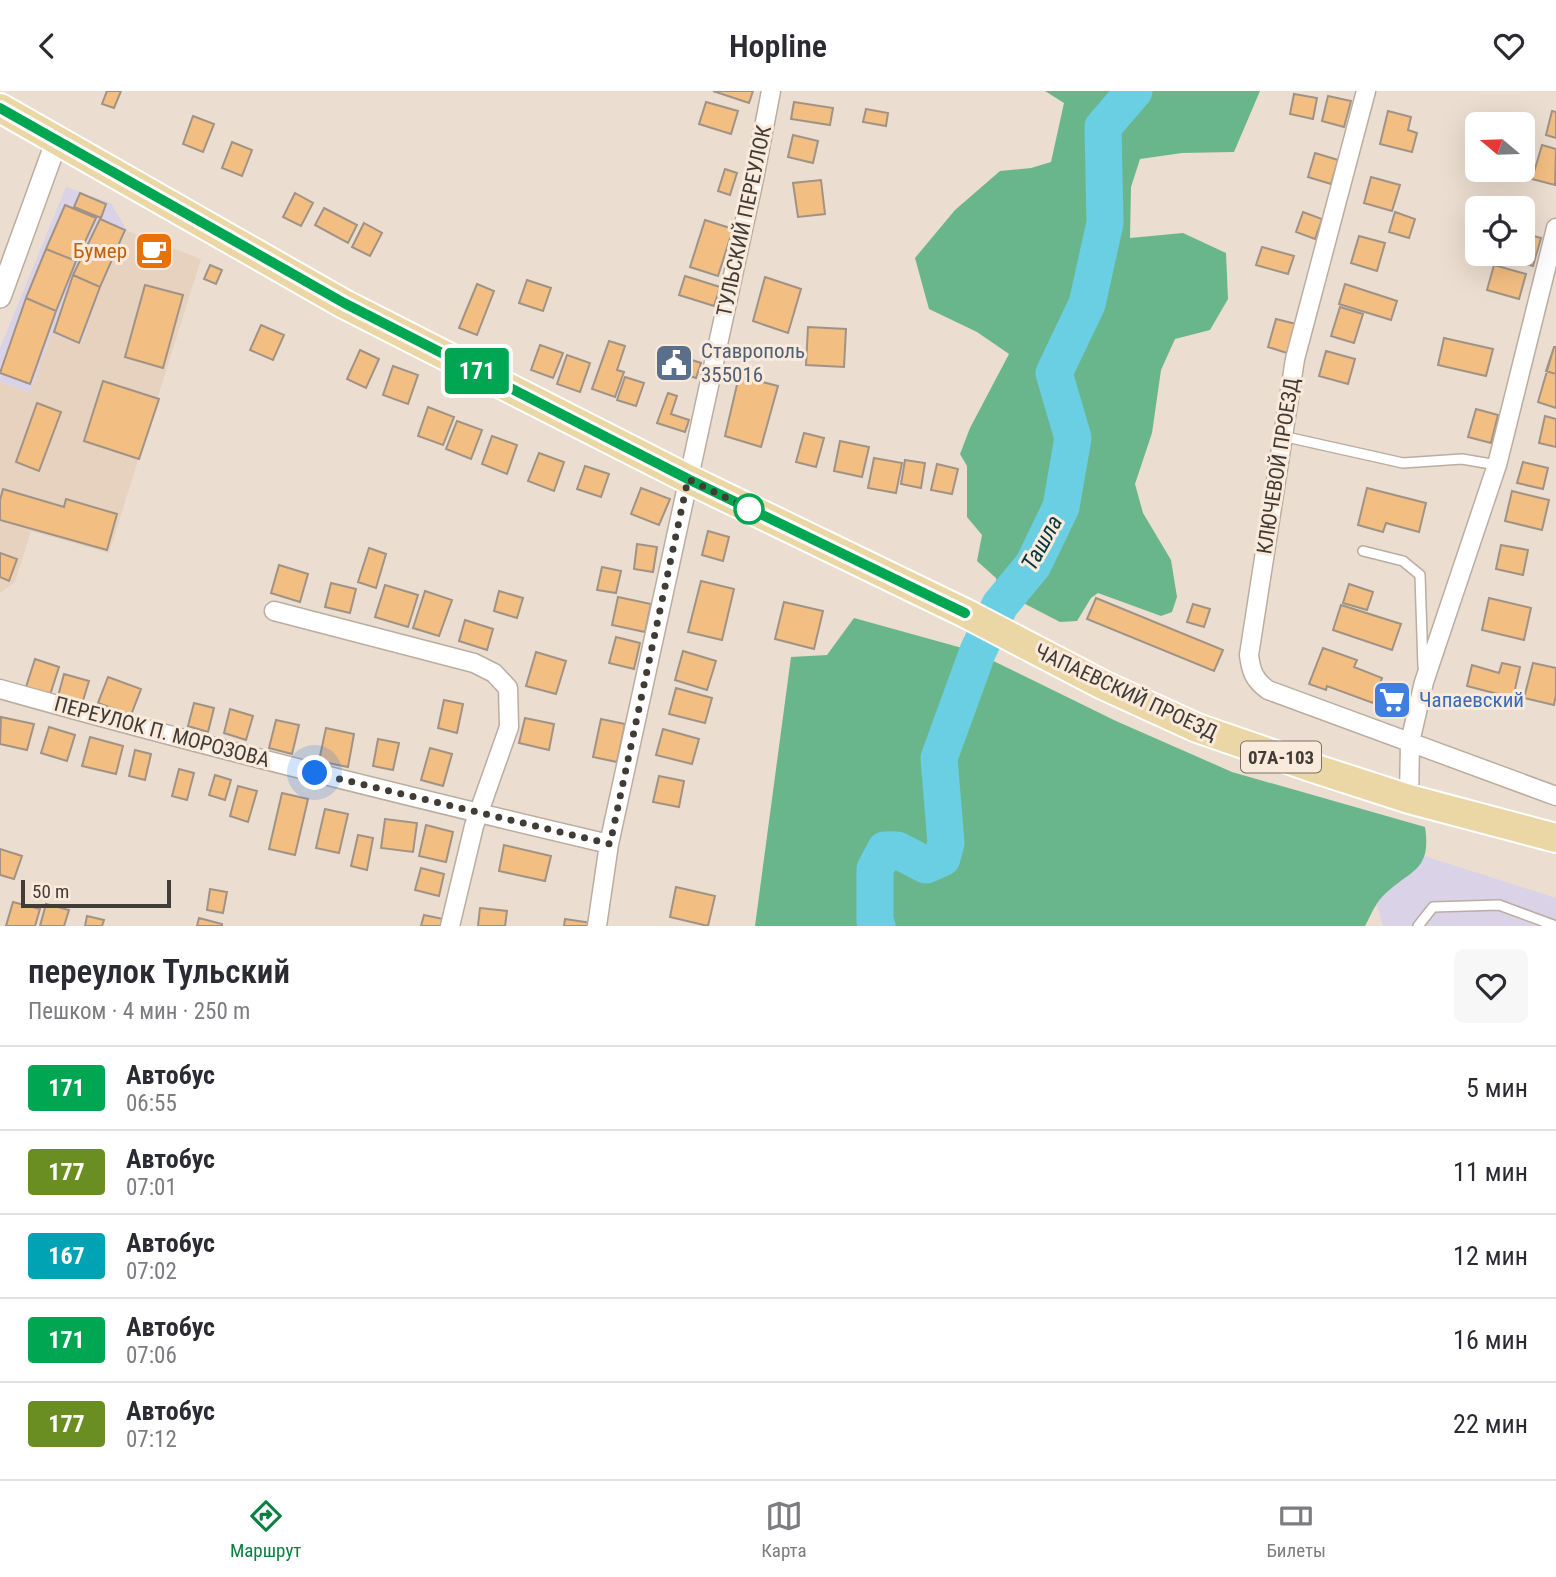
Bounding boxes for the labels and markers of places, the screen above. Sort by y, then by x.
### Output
cafe icon: Бумер [133,230,175,272]
place label: Бумер [73,239,127,263]
place label: Ставрополь 355016 [701,339,805,387]
public building icon: Ставрополь 355016 [653,342,695,384]
unlabelled marker [734,494,764,524]
supermarket icon: Чапаевский [1371,679,1413,721]
place label: Чапаевский [1419,688,1524,712]

